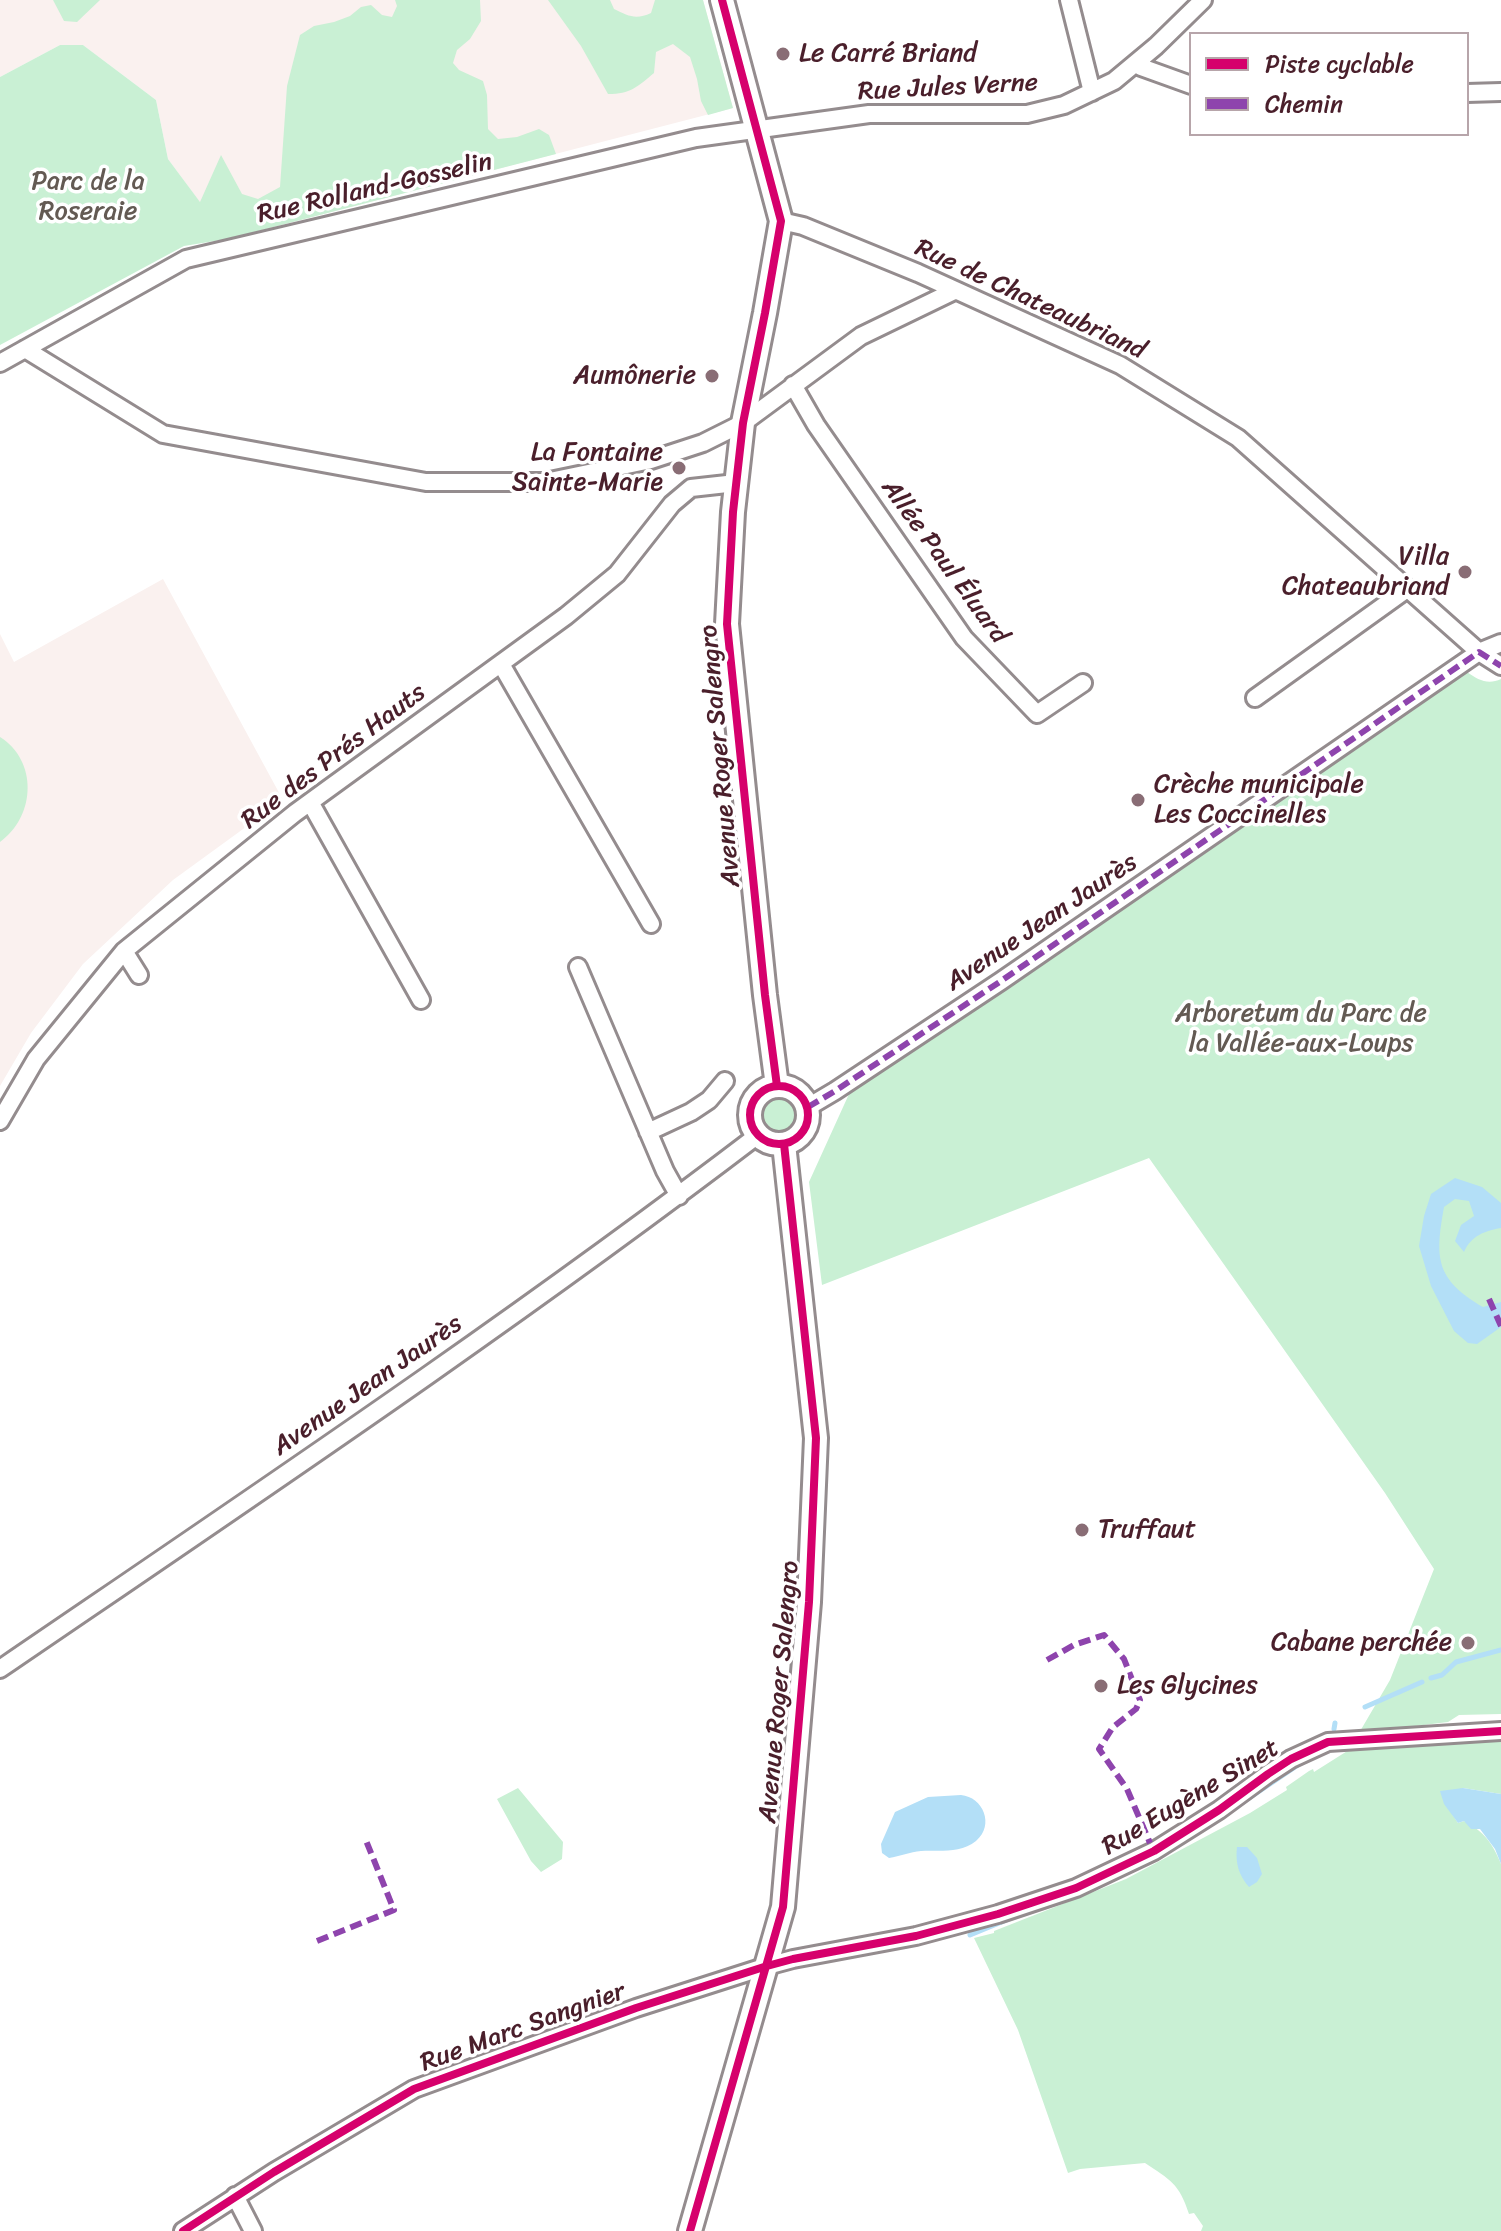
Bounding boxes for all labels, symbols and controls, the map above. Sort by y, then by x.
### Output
legend [1189,32,1469,136]
place label: Le Carré Briand [799,38,977,70]
text: Piste cyclable [1265,43,1414,85]
marker: Le Carré Briand [774,45,792,63]
street label: Rue Jules Verne [857,68,1039,108]
text: Chemin [1265,83,1343,125]
street label: Rue Rolland-Gosselin [254,147,496,231]
park label: Parc de la Roseraie [31,166,145,228]
street label: Rue de Chateaubriand [910,233,1150,367]
place label: Aumônerie [573,360,696,392]
marker: Aumônerie [703,367,721,385]
place label: La Fontaine Sainte-Marie [512,437,663,498]
marker: La Fontaine Sainte-Marie [670,459,688,477]
street label: Allée Paul Éluard [874,474,1014,650]
place label: Villa Chateaubriand [1282,541,1449,602]
marker: Villa Chateaubriand [1456,563,1474,581]
street label: Avenue Roger Salengro [694,623,748,889]
street label: Rue des Prés Hauts [236,677,432,837]
place label: Crèche municipale Les Coccinelles [1154,769,1364,830]
marker: Crèche municipale Les Coccinelles [1129,791,1147,809]
street label: Avenue Jean Jaurès [940,847,1144,999]
park label: Arboretum du Parc de la Vallée-aux-Loups [1175,998,1427,1060]
street label: Avenue Jean Jaurès [267,1309,469,1463]
place label: Truffaut [1098,1514,1196,1546]
marker: Truffaut [1073,1521,1091,1539]
street label: Avenue Roger Salengro [753,1559,807,1825]
place label: Cabane perchée [1271,1627,1452,1659]
marker: Cabane perchée [1459,1634,1477,1652]
place label: Les Glycines [1117,1670,1258,1702]
marker: Les Glycines [1092,1677,1110,1695]
street label: Rue Eugène Sinet [1097,1733,1285,1863]
street label: Rue Marc Sangnier [416,1976,630,2080]

